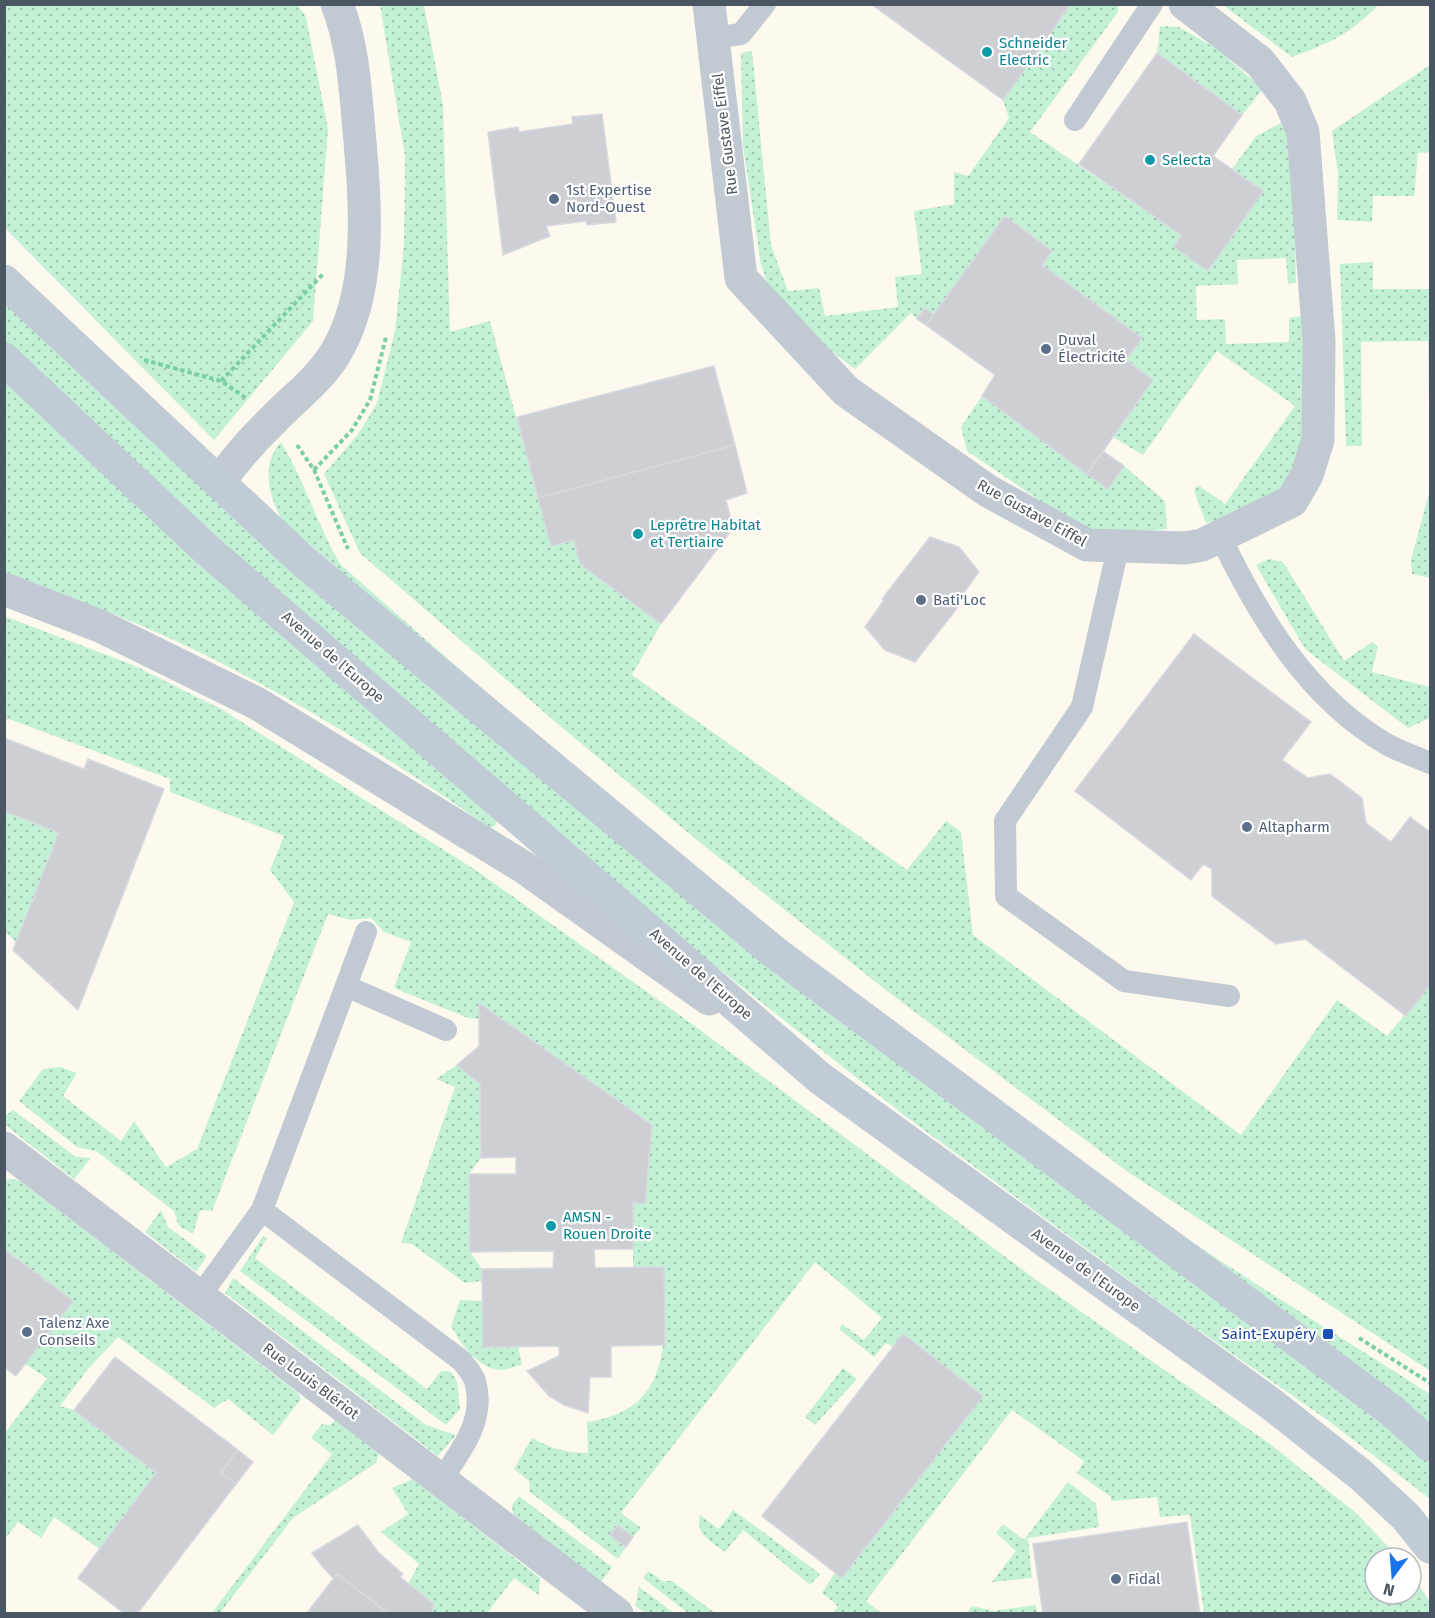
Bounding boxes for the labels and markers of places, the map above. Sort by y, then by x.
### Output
place label: Schneider Electric [999,34,1067,69]
marker: Schneider Electric [980,45,994,59]
place label: Selecta [1162,151,1212,169]
marker: Selecta [1143,153,1157,167]
place label: 1st Expertise Nord-Ouest [566,181,652,216]
marker: 1st Expertise Nord-Ouest [547,192,561,206]
place label: Duval Électricité [1058,331,1126,366]
marker: Duval Électricité [1039,342,1053,356]
place label: Leprêtre Habitat et Tertiaire [650,516,762,551]
marker: Leprêtre Habitat et Tertiaire [631,527,645,541]
place label: Bati'Loc [933,591,986,609]
marker: Bati'Loc [914,593,928,607]
place label: Altapharm [1259,818,1330,836]
marker: Altapharm [1240,820,1254,834]
place label: AMSN - Rouen Droite [563,1208,652,1243]
marker: AMSN - Rouen Droite [544,1219,558,1233]
place label: Talenz Axe Conseils [39,1314,110,1349]
marker: Talenz Axe Conseils [20,1325,34,1339]
place label: Saint-Exupéry [1222,1325,1317,1343]
marker: Saint-Exupéry [1321,1327,1335,1341]
place label: Fidal [1128,1570,1161,1588]
marker: Fidal [1109,1572,1123,1586]

